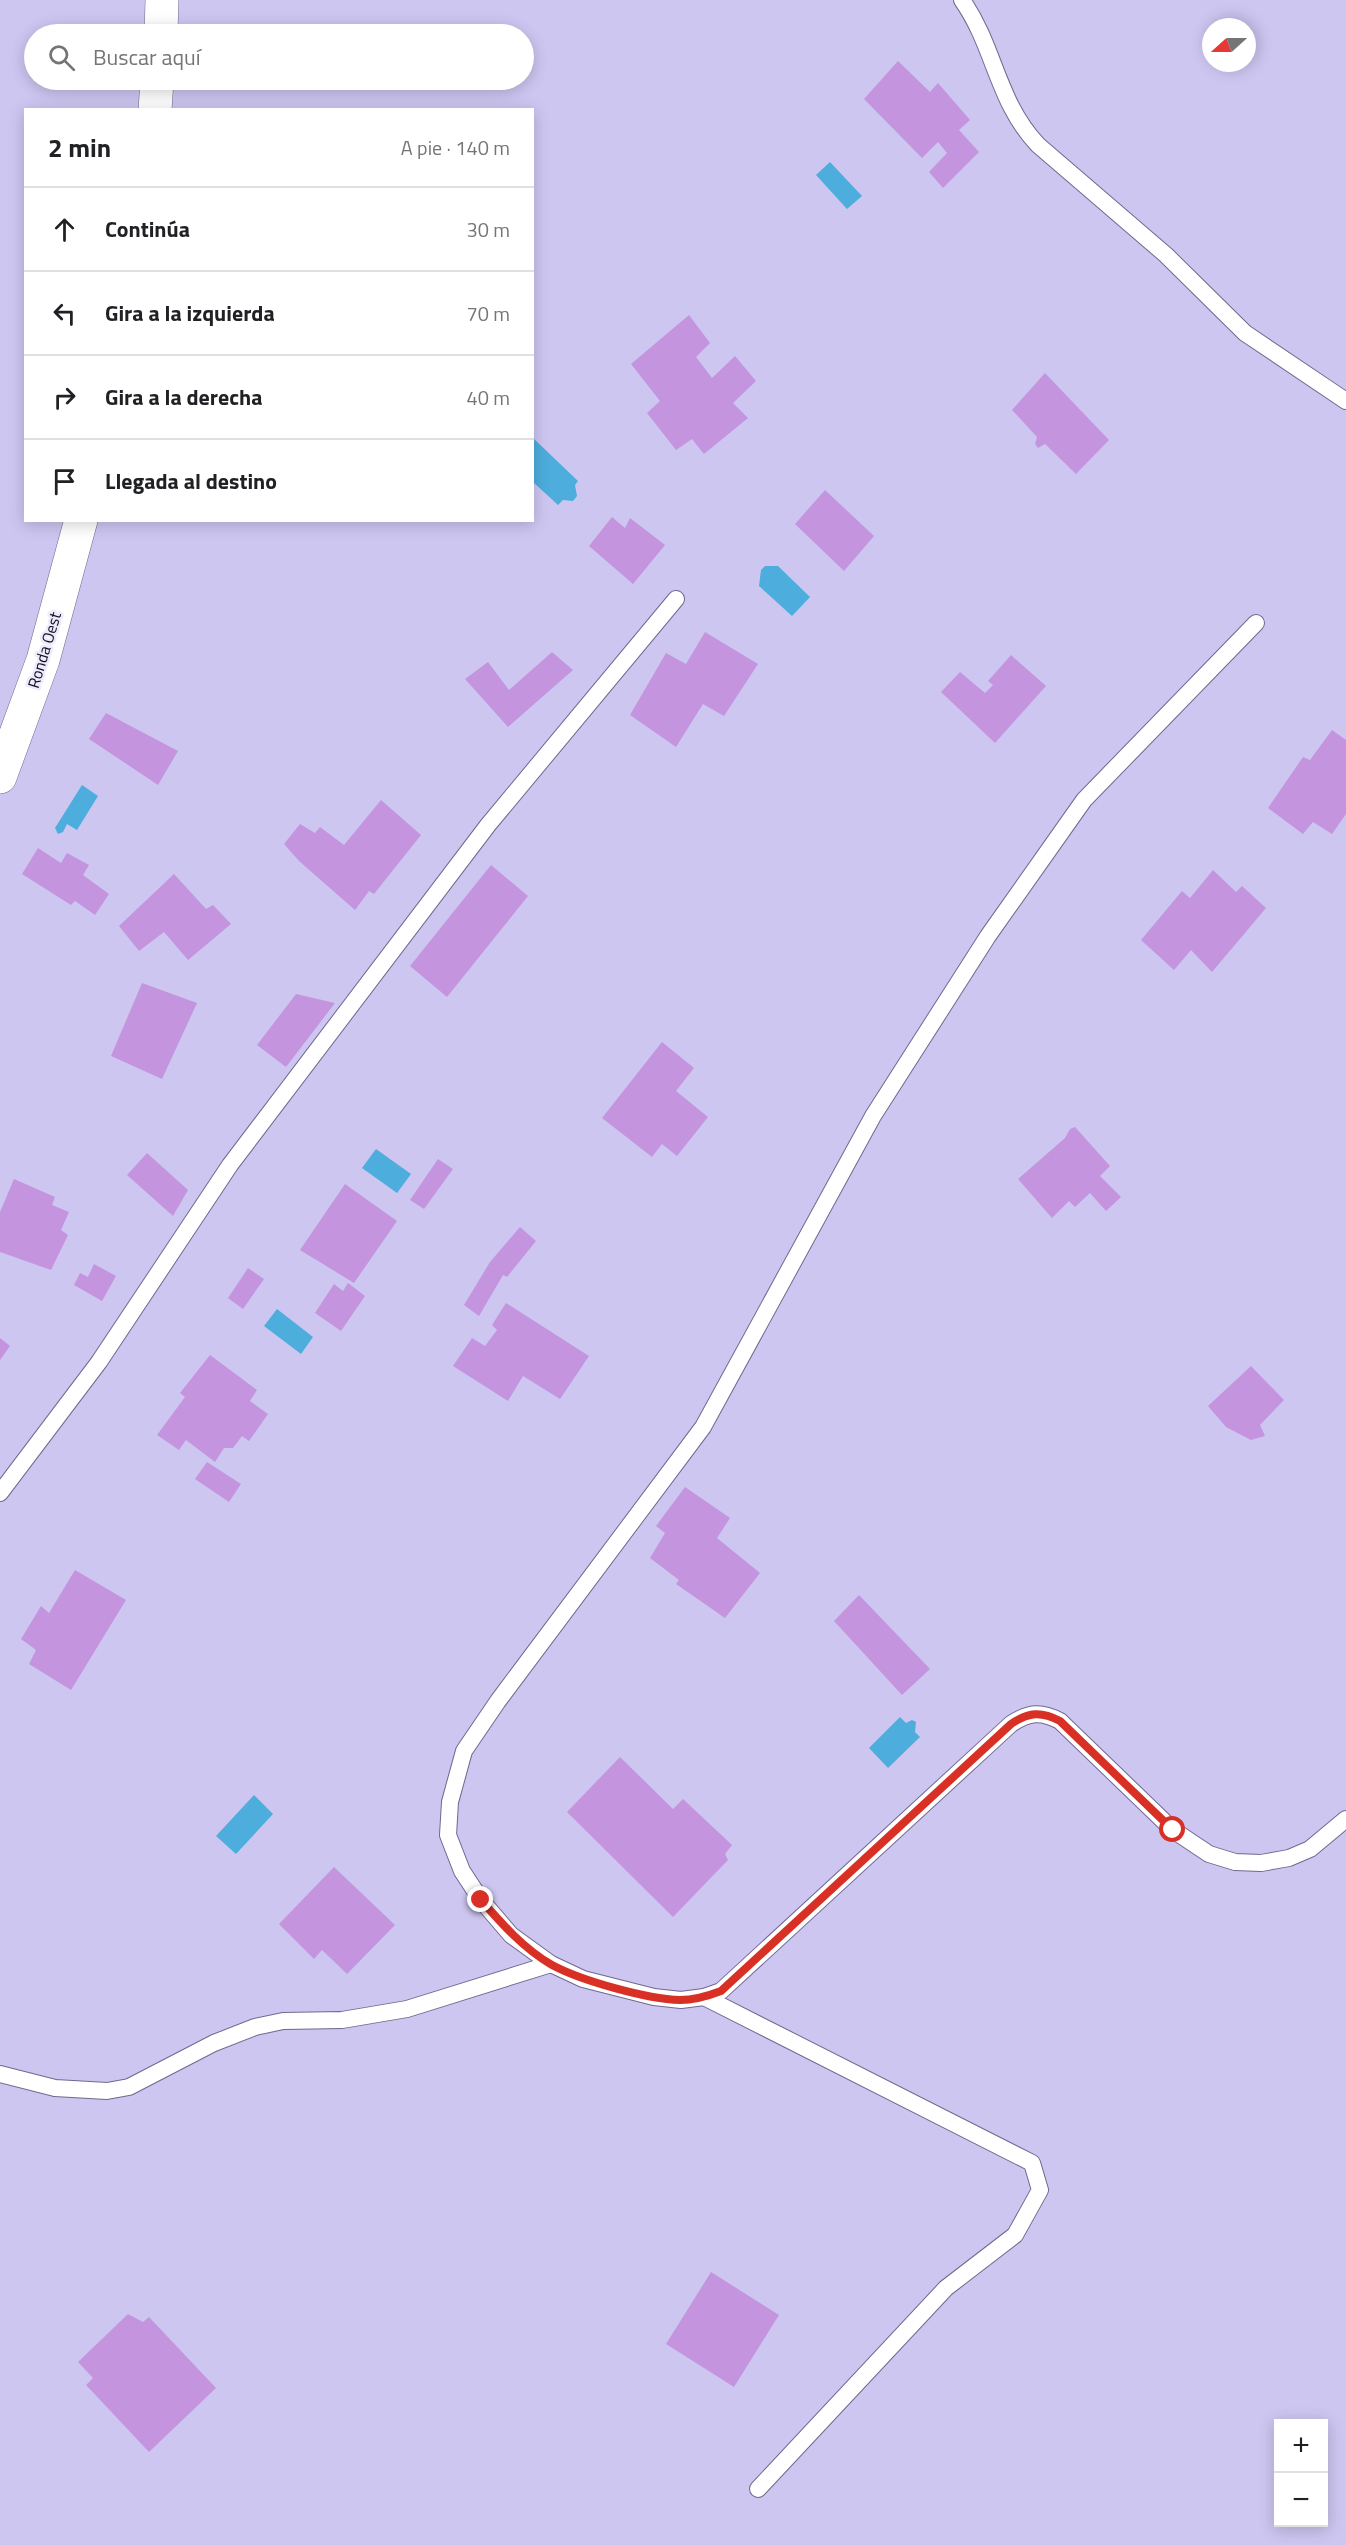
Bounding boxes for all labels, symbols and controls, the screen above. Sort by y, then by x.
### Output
north arrow [1202,18,1256,72]
search box [24,24,534,90]
text: Buscar aquí [93,40,201,74]
icon: search [45,41,78,74]
text: 2 min [48,128,111,167]
text: A pie · 140 m [401,132,510,163]
text: Continúa [105,212,190,246]
icon: ahead [48,213,81,246]
text: 30 m [466,214,510,245]
text: Gira a la izquierda [105,296,275,330]
icon: left [48,297,81,330]
text: 70 m [466,298,510,329]
text: Gira a la derecha [105,380,262,414]
icon: right [48,381,81,414]
text: 40 m [466,382,510,413]
text: Llegada al destino [105,464,277,498]
icon: arrive [48,465,81,498]
street label: Ronda Oest [21,609,67,691]
route start [1159,1816,1185,1842]
route end [467,1886,493,1912]
map controls [1274,2419,1328,2527]
button: + [1274,2419,1328,2473]
button: − [1274,2473,1328,2527]

